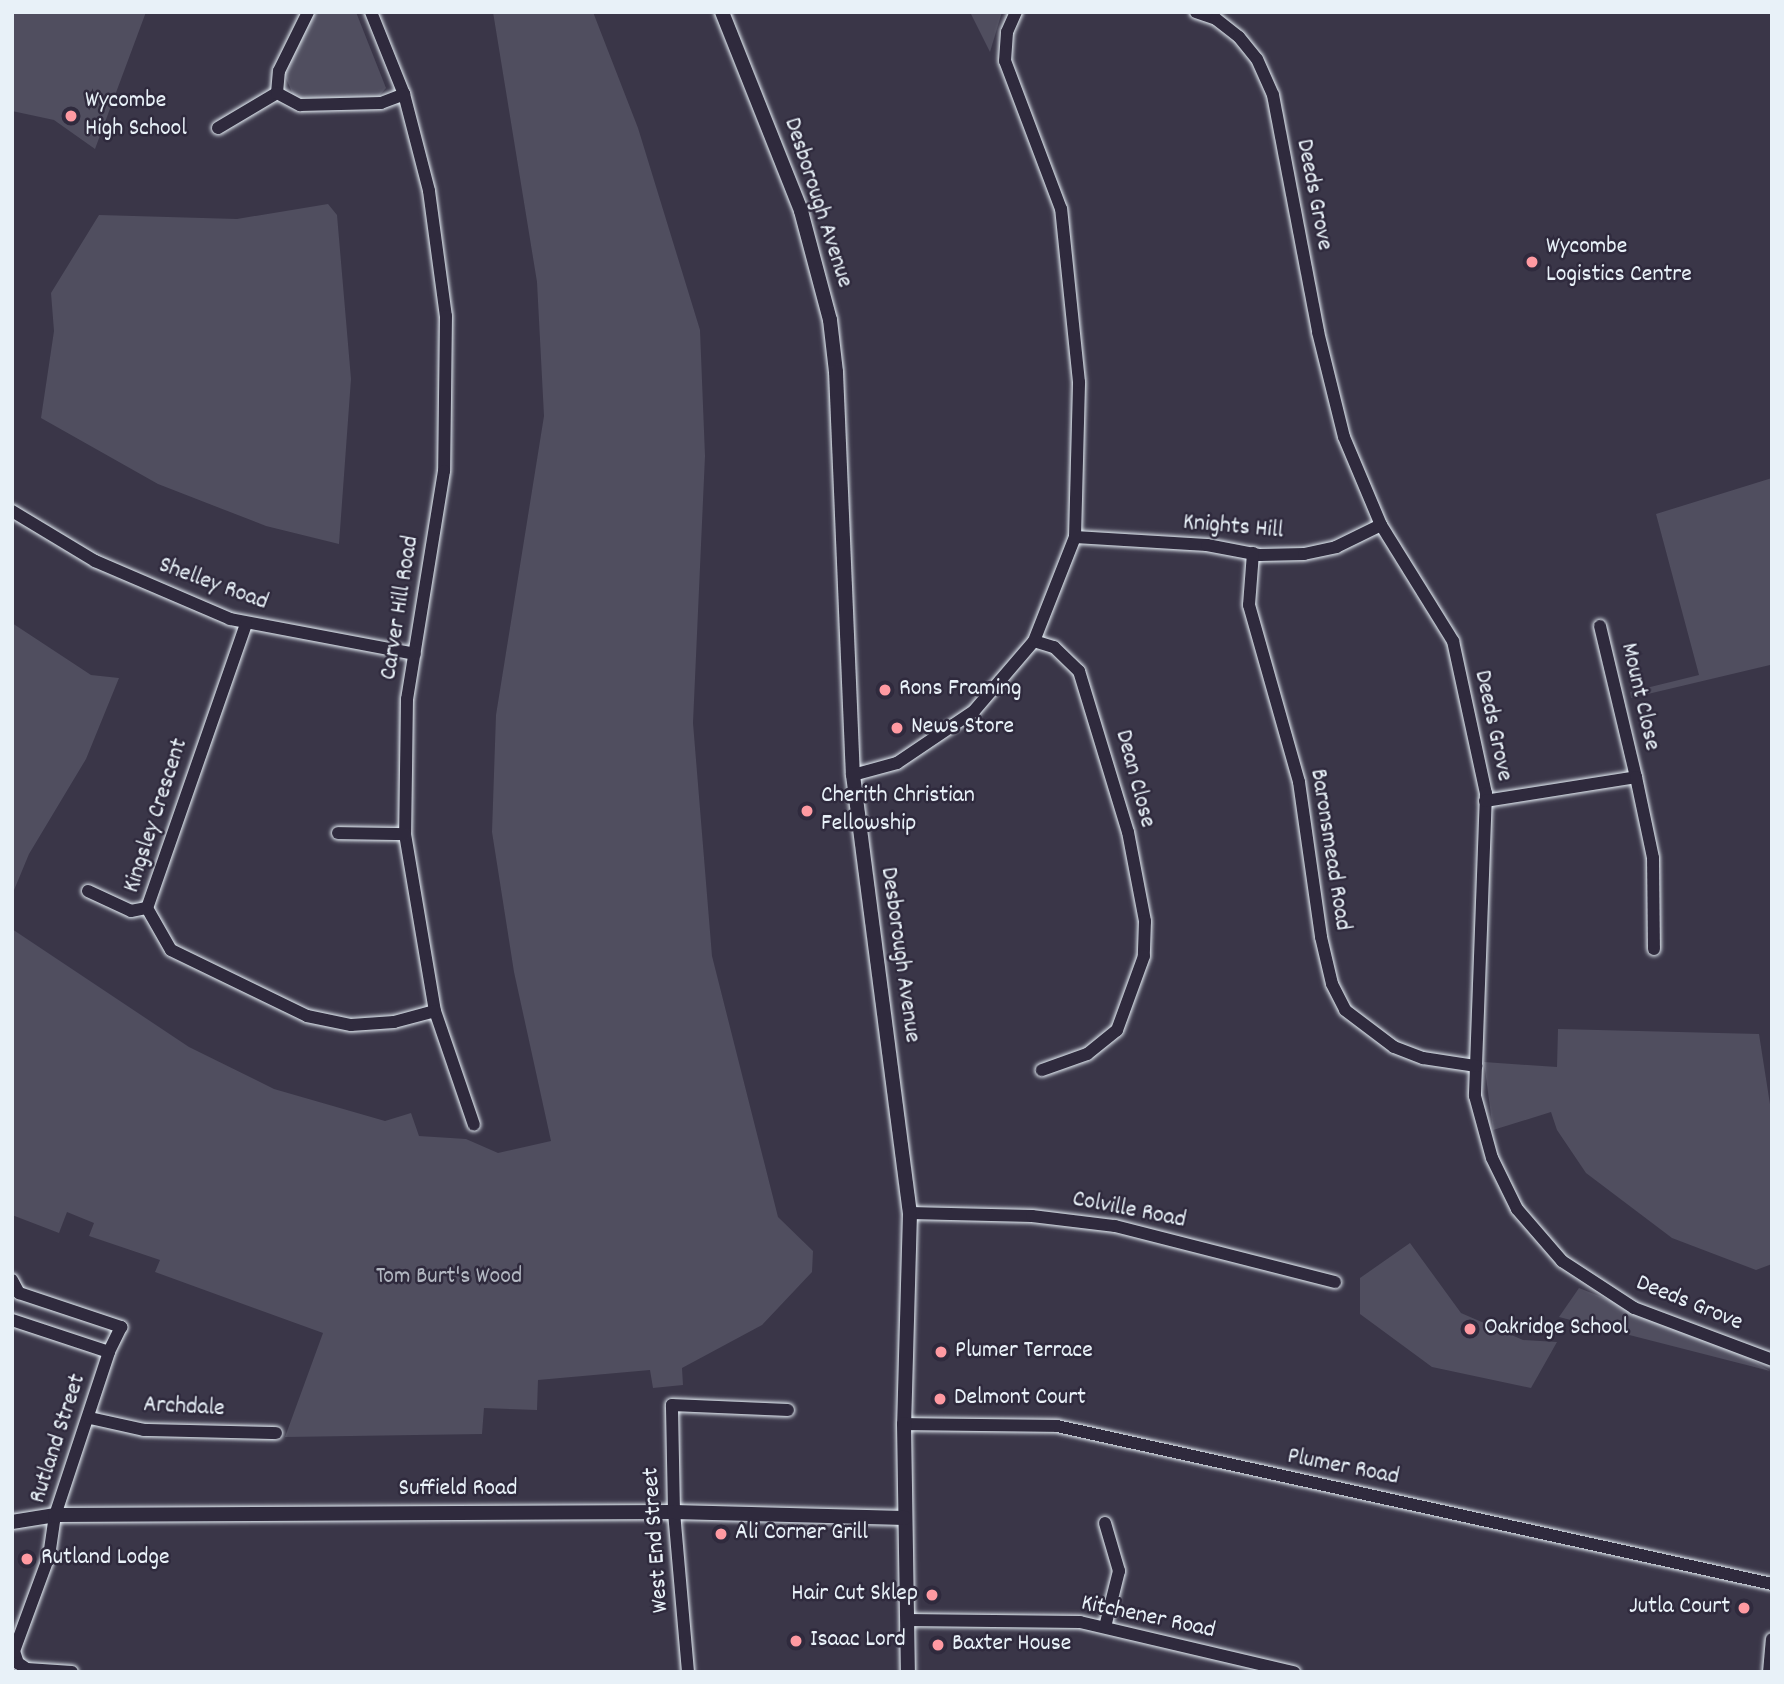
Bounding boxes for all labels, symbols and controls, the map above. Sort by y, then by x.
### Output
place label: Wycombe High School [85,88,187,144]
marker: Wycombe High School [63,108,79,124]
street label: Desborough Avenue [776,115,858,291]
street label: Deeds Grove [1288,137,1338,253]
place label: Wycombe Logistics Centre [1546,234,1692,290]
marker: Wycombe Logistics Centre [1524,254,1540,270]
street label: Knights Hill [1182,509,1284,547]
street label: Carver Hill Road [375,534,427,682]
street label: Shelley Road [154,552,272,618]
street label: Mount Close [1613,640,1665,754]
street label: Deeds Grove [1466,668,1518,784]
place label: Rons Framing [899,676,1021,704]
marker: Rons Framing [877,682,893,698]
place label: News Store [911,714,1014,742]
marker: News Store [889,720,905,736]
street label: Dean Close [1107,727,1161,831]
street label: Kingsley Crescent [119,735,195,897]
street label: Baronsmead Road [1302,767,1356,933]
place label: Cherith Christian Fellowship [821,783,975,839]
marker: Cherith Christian Fellowship [799,803,815,819]
street label: Desborough Avenue [872,865,926,1045]
street label: Colville Road [1070,1186,1188,1236]
park label: Tom Burt's Wood [376,1264,522,1292]
street label: Deeds Grove [1631,1270,1747,1338]
place label: Oakridge School [1484,1315,1628,1343]
marker: Oakridge School [1462,1321,1478,1337]
place label: Plumer Terrace [955,1338,1093,1366]
marker: Plumer Terrace [933,1344,949,1360]
street label: Rutland Street [25,1371,93,1507]
place label: Delmont Court [954,1385,1086,1413]
street label: Archdale [143,1391,225,1425]
marker: Delmont Court [932,1391,948,1407]
street label: Plumer Road [1285,1443,1401,1493]
street label: West End Street [638,1466,676,1614]
street label: Suffield Road [399,1476,517,1504]
place label: Ali Corner Grill [735,1520,868,1548]
marker: Ali Corner Grill [713,1526,729,1542]
place label: Rutland Lodge [41,1545,170,1573]
marker: Rutland Lodge [19,1551,35,1567]
place label: Hair Cut Sklep [791,1581,918,1609]
marker: Hair Cut Sklep [924,1587,940,1603]
street label: Kitchener Road [1078,1590,1218,1646]
place label: Jutla Court [1629,1594,1730,1622]
marker: Jutla Court [1736,1600,1752,1616]
place label: Isaac Lord [810,1627,906,1655]
place label: Baxter House [952,1631,1071,1659]
marker: Isaac Lord [788,1633,804,1649]
marker: Baxter House [930,1637,946,1653]

